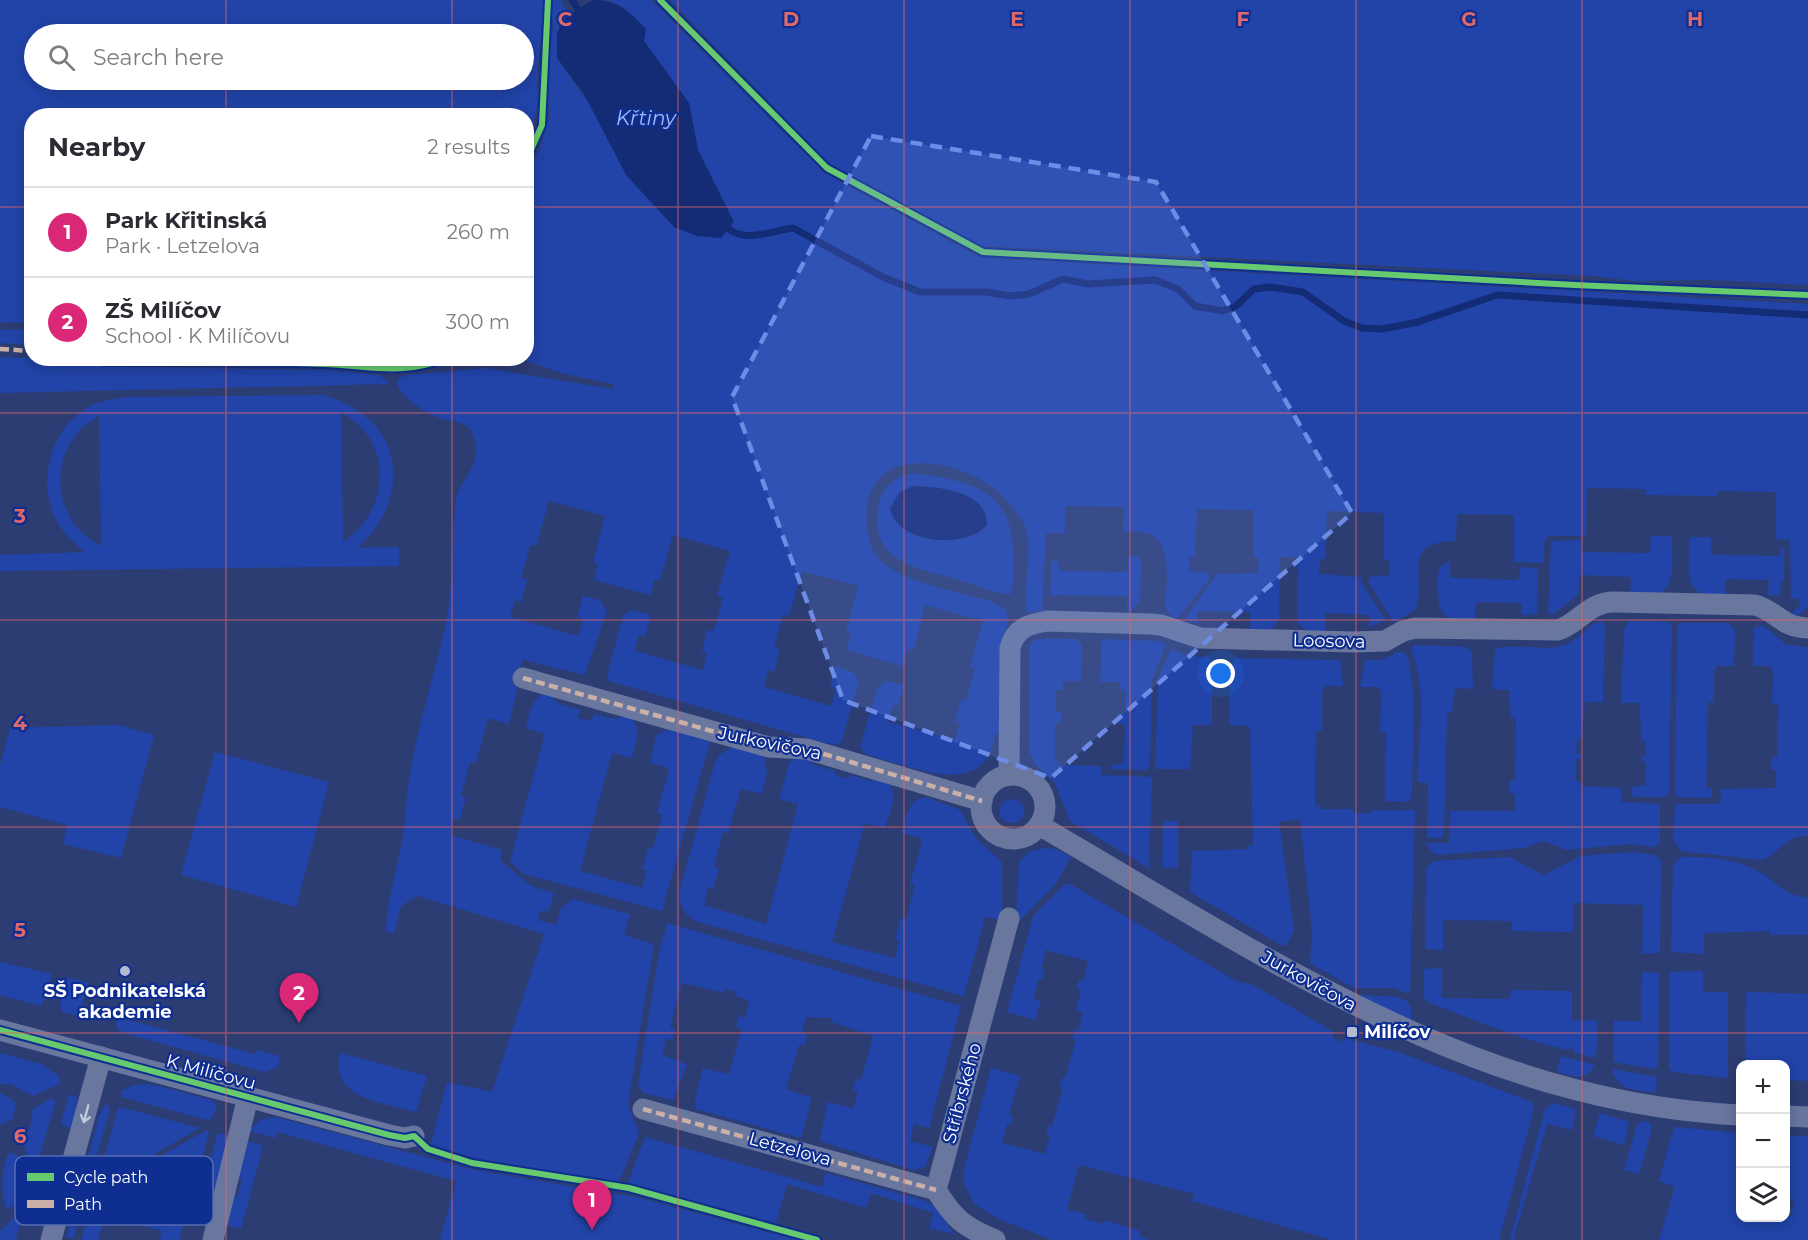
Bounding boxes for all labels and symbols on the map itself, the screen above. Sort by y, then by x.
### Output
text: C [558,7,573,31]
text: D [783,7,799,31]
text: E [1010,7,1024,31]
text: F [1237,7,1250,31]
text: G [1461,7,1477,31]
text: H [1687,7,1703,31]
water label: Křtiny [616,106,677,130]
text: 3 [13,504,26,528]
street label: Loosova [1292,629,1366,653]
your location [1206,659,1235,688]
text: 4 [13,711,27,735]
street label: Jurkovičova [715,721,824,765]
text: 5 [14,918,26,942]
street label: Jurkovičova [1257,945,1360,1016]
marker: SŠ Podnikatelská akademie [118,964,132,978]
pin: 2 [280,974,318,1023]
place label: SŠ Podnikatelská akademie [44,980,206,1023]
place label: Milíčov [1364,1021,1430,1043]
marker: Milíčov [1345,1025,1359,1039]
street label: Stříbrského [938,1040,986,1146]
street label: K Milíčovu [164,1049,258,1095]
one-way arrow [79,1104,91,1123]
text: 6 [14,1124,27,1148]
street label: Letzelova [746,1127,834,1171]
legend [15,1156,213,1225]
text: Cycle path [64,1168,148,1187]
pin: 1 [572,1180,612,1230]
text: Path [64,1195,102,1214]

